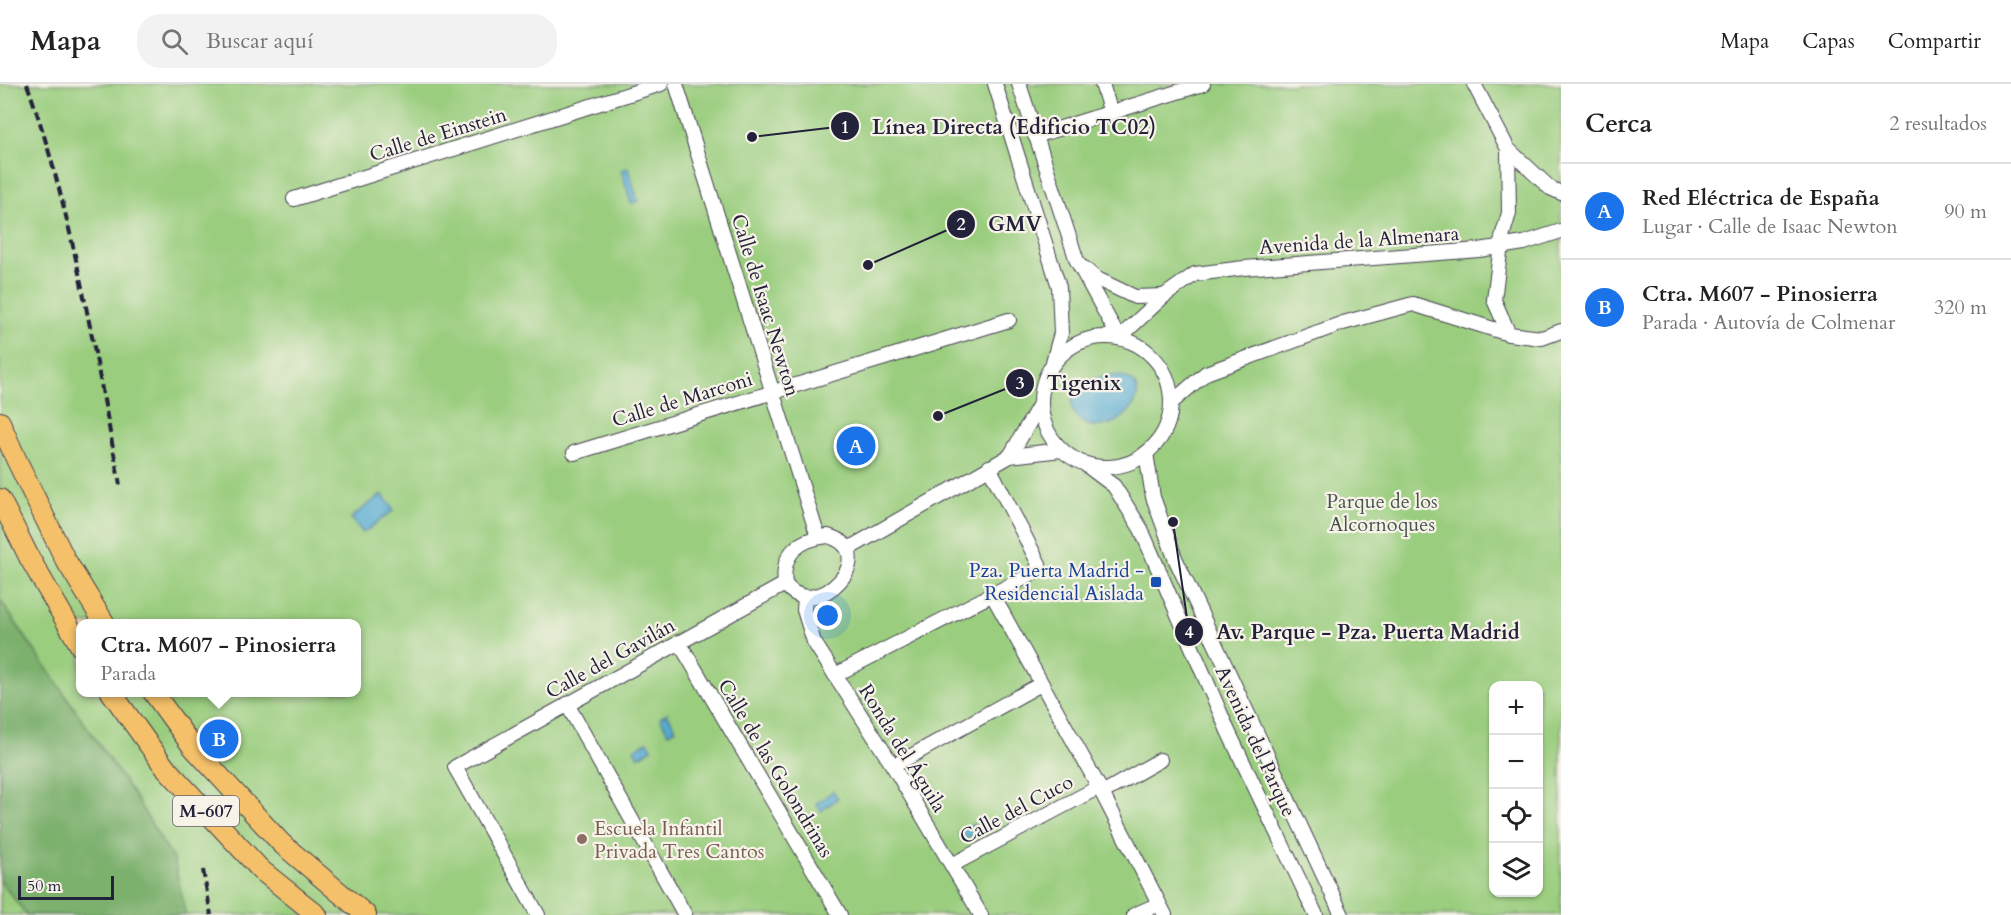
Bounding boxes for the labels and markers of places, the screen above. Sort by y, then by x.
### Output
callout: Línea Directa (Edificio TC02) [830,107,1168,146]
callout: GMV [946,204,1053,243]
callout: Tigenix [1005,363,1133,402]
pin: A [836,424,876,469]
place label: Pza. Puerta Madrid - Residencial Aislada [969,557,1144,607]
marker: Pza. Puerta Madrid - Residencial Aislada [1149,575,1163,589]
callout: Av. Parque - Pza. Puerta Madrid [1174,612,1531,651]
pin: B [200,716,238,762]
place label: Escuela Infantil Privada Tres Cantos [594,815,764,865]
marker: Escuela Infantil Privada Tres Cantos [575,832,589,846]

